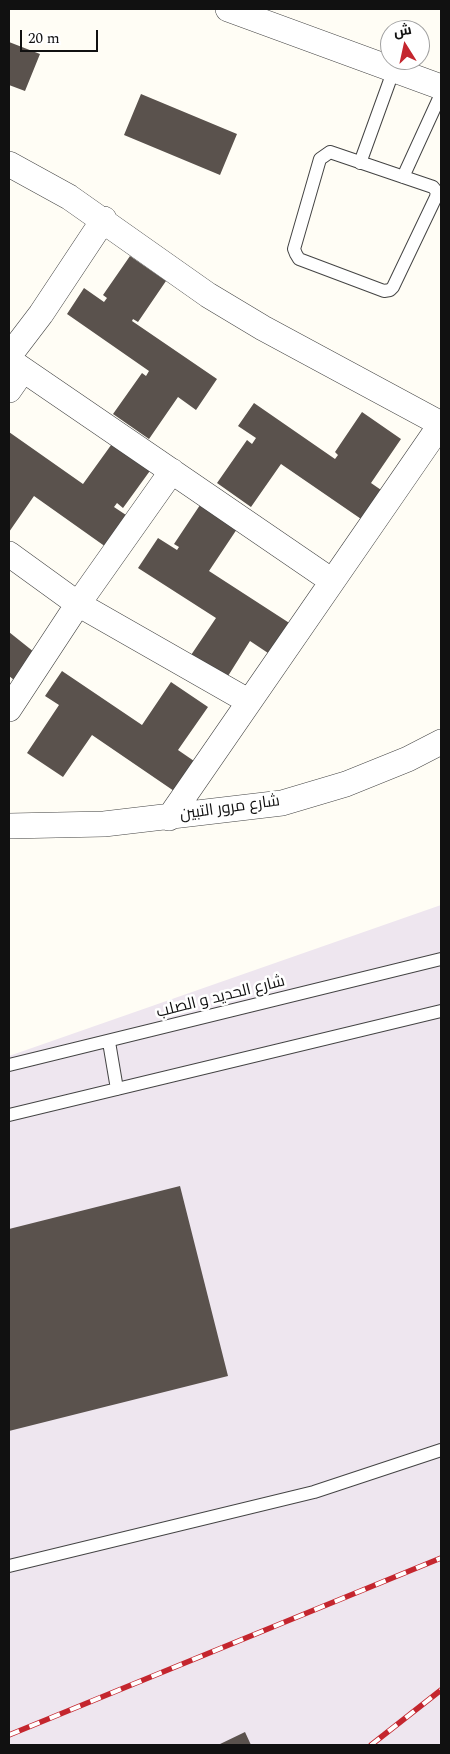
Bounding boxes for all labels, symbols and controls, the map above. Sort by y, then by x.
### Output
text: ش [392,19,413,43]
scale bar [22,20,100,52]
north arrow [380,20,430,70]
text: 20 m [28,27,60,50]
street label: شارع مرور التبين [179,792,281,826]
street label: شارع الحديد و الصلب [155,973,287,1023]

